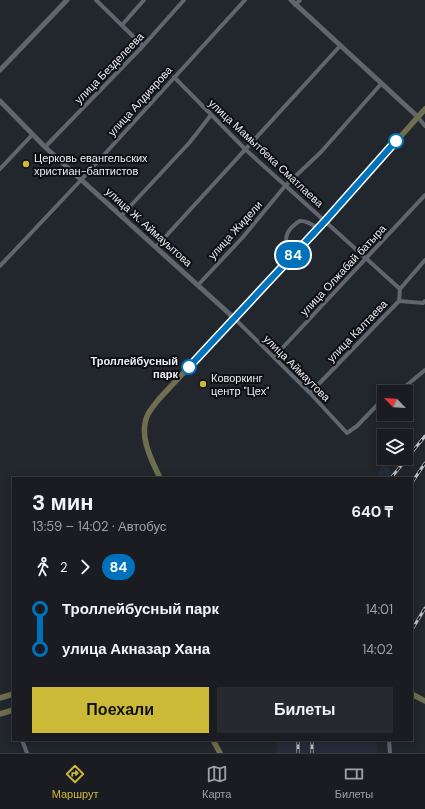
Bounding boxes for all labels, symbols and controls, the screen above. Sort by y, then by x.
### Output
street label: улица Безделеева [71,29,147,107]
street label: улица Алдиярова [105,62,176,139]
street label: улица Мамытбека Сматлаева [206,96,327,211]
unlabelled marker [388,133,404,149]
place label: Церковь евангельских христиан-баптистов [34,151,148,178]
marker: Церковь евангельских христиан-баптистов [21,159,31,169]
street label: улица Ж. Аймауытова [103,184,196,270]
street label: улица Жидели [205,198,265,262]
street label: улица Олжабай батыра [297,221,390,319]
line badge: 84 [275,242,311,268]
text: 84 [284,246,302,264]
street label: улица Калтаева [324,296,391,365]
street label: улица Аймаутова [261,332,334,405]
place label: Троллейбусный парк [90,354,178,381]
marker: Троллейбусный парк [181,359,197,375]
place label: Коворкинг центр "Цех" [211,371,269,398]
marker: Коворкинг центр "Цех" [198,379,208,389]
north arrow [377,385,413,421]
map controls [377,385,413,465]
button: layers [377,429,413,465]
text: 3 мин [32,488,94,517]
text: 640 ₸ [351,502,393,522]
text: 13:59 – 14:02 · Автобус [32,518,166,535]
icon: walk [32,556,54,578]
icon: forward [74,556,96,578]
text: 84 [110,558,127,576]
text: 2 [60,559,68,576]
text: Троллейбусный парк [62,599,219,619]
text: 14:01 [365,601,393,618]
text: улица Акназар Хана [62,639,210,659]
text: 14:02 [362,641,393,658]
button: Поехали [32,687,209,733]
button: Билеты [217,687,393,733]
tab: Маршрут [52,763,99,801]
tab: Карта [202,763,231,801]
tab: Билеты [335,763,373,801]

